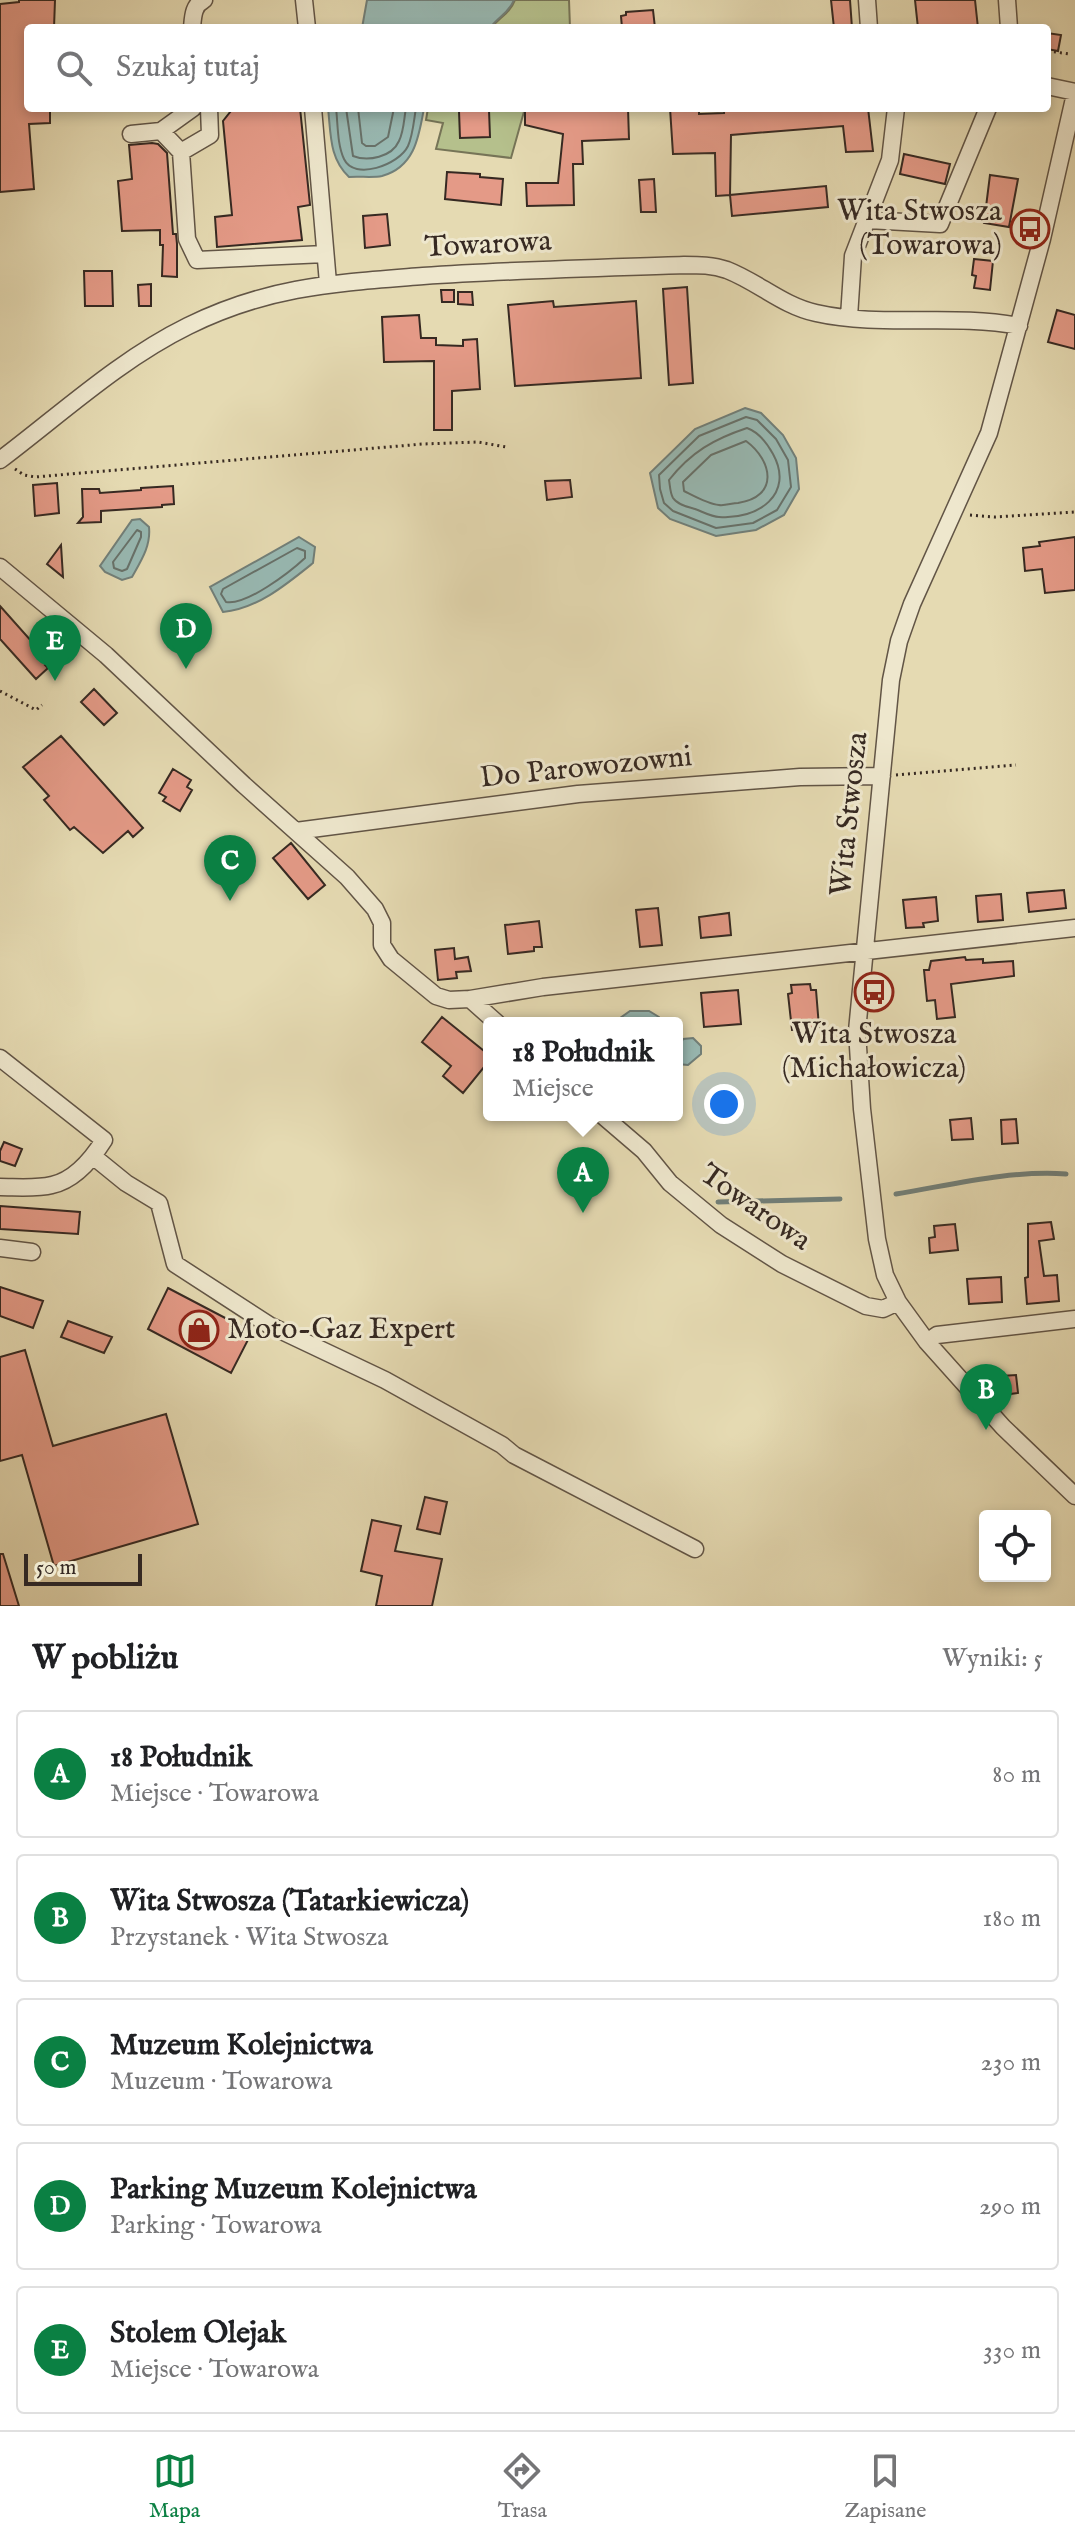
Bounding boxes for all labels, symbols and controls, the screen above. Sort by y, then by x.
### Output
search box [24,24,1051,112]
icon: search [52,46,96,90]
text: Szukaj tutaj [116,49,260,87]
place label: Wita Stwosza (Towarowa) [837,193,1002,265]
bus stop icon: Wita Stwosza (Towarowa) [1009,208,1051,250]
street label: Towarowa [423,223,553,267]
pin: D [160,603,212,669]
pin: E [29,615,81,681]
street label: Wita Stwosza [822,730,878,898]
street label: Do Parowozowni [478,738,694,798]
pin: C [204,835,256,901]
bus stop icon: Wita Stwosza (Michałowicza) [853,971,895,1013]
place label: Wita Stwosza (Michałowicza) [782,1016,966,1088]
popup [483,1017,683,1121]
text: 18 Południk [512,1034,654,1072]
text: Miejsce [512,1072,594,1105]
your location [704,1084,744,1124]
pin: A [557,1147,609,1213]
street label: Towarowa [692,1156,818,1260]
shop icon: Moto-Gaz Expert [178,1309,220,1351]
place label: Moto-Gaz Expert [227,1311,455,1349]
pin: B [960,1364,1012,1430]
map controls [979,1510,1051,1582]
button: locate [979,1510,1051,1582]
scale bar [24,1550,142,1586]
text: 50 m [36,1554,77,1582]
text: W pobliżu [32,1637,178,1680]
text: Wyniki: 5 [942,1642,1043,1675]
text: 18 Południk [110,1739,252,1777]
text: A [51,1758,69,1791]
text: 80 m [992,1758,1041,1791]
text: Miejsce · Towarowa [110,1777,319,1810]
text: Wita Stwosza (Tatarkiewicza) [110,1883,469,1921]
text: B [51,1902,69,1935]
text: 180 m [983,1902,1041,1935]
text: Przystanek · Wita Stwosza [110,1921,389,1954]
text: Muzeum Kolejnictwa [110,2027,373,2065]
text: C [51,2046,69,2079]
text: 230 m [981,2046,1041,2079]
text: Muzeum · Towarowa [110,2065,333,2098]
text: Parking Muzeum Kolejnictwa [110,2171,477,2209]
text: D [50,2190,70,2223]
text: 290 m [979,2190,1041,2223]
text: Parking · Towarowa [110,2209,322,2242]
text: Stolem Olejak [110,2315,286,2353]
text: E [51,2334,69,2367]
text: 330 m [983,2334,1041,2367]
text: Miejsce · Towarowa [110,2353,319,2386]
tab: Mapa [149,2449,200,2525]
tab: Trasa [498,2449,547,2525]
tab: Zapisane [845,2449,926,2525]

